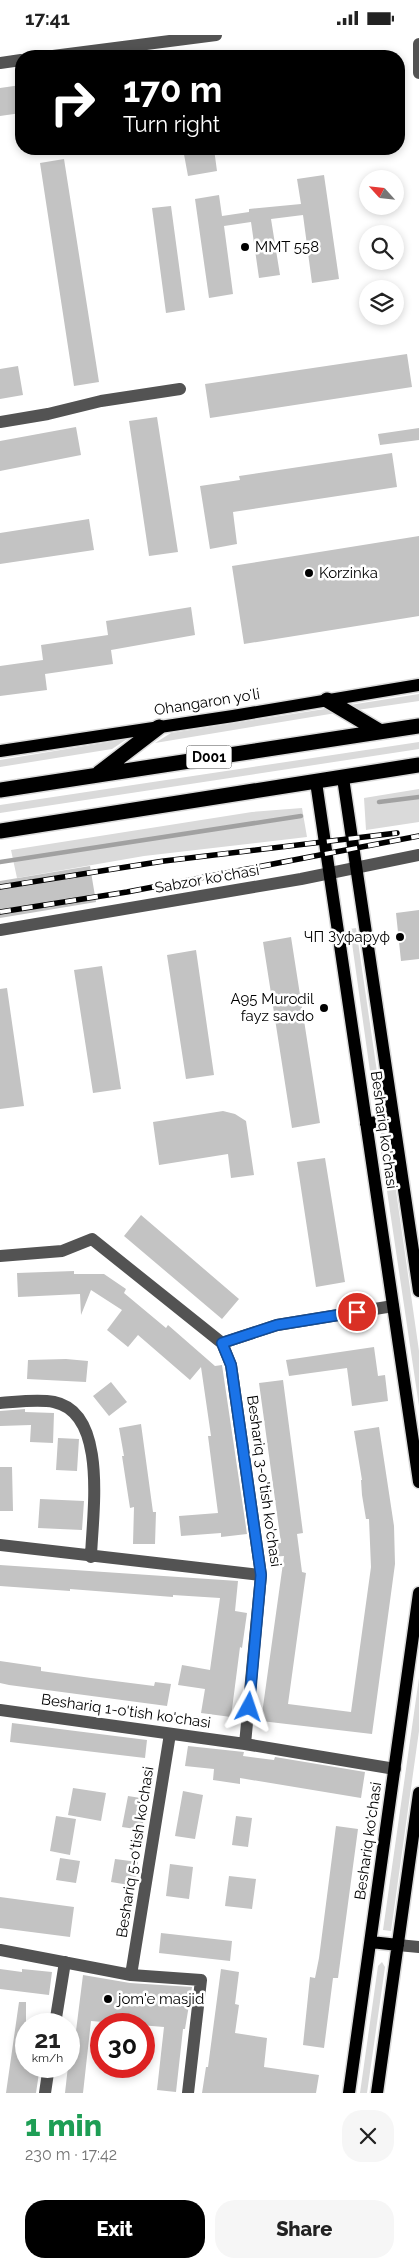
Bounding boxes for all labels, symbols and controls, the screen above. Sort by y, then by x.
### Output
text: 17:41 [25,7,70,29]
text: 170 m [123,69,222,110]
icon: right [40,70,105,135]
text: Turn right [123,111,220,137]
north arrow [359,170,404,215]
map controls [359,170,404,325]
button: search [359,225,404,270]
place label: MMT 558 [255,238,319,256]
marker: MMT 558 [239,241,251,253]
button: layers [359,280,404,325]
place label: Korzinka [319,564,378,582]
marker: Korzinka [303,567,315,579]
street label: Ohangaron yoʻli [153,685,261,719]
road number: D001 [186,745,232,769]
street label: Sabzor ko'chasi [153,861,261,897]
place label: ЧП Зуфаруф [304,928,390,946]
marker: ЧП Зуфаруф [394,931,406,943]
place label: A95 Murodil fayz savdo [230,990,315,1025]
marker: A95 Murodil fayz savdo [318,1002,330,1014]
street label: Beshariq ko'chasi [367,1070,401,1190]
pin [336,1291,378,1333]
icon: arrive [343,1298,371,1326]
street label: Beshariq 3-o'tish ko'chasi [243,1394,285,1568]
position arrow [222,1680,274,1732]
street label: Beshariq 1-o'tish ko'chasi [40,1690,212,1732]
street label: Beshariq 5-o'tish ko'chasi [113,1765,157,1939]
street label: Beshariq ko'chasi [351,1781,385,1901]
place label: jom'e masjid [116,1990,204,2008]
marker: jom'e masjid [102,1993,114,2005]
speed limit sign: 30 [90,2013,155,2078]
text: 21 [34,2024,61,2054]
text: km/h [32,2051,63,2065]
text: 1 min [25,2108,102,2143]
button: close [342,2110,394,2162]
text: 230 m · 17:42 [25,2145,117,2164]
button: Exit [25,2200,205,2258]
button: Share [215,2200,394,2258]

